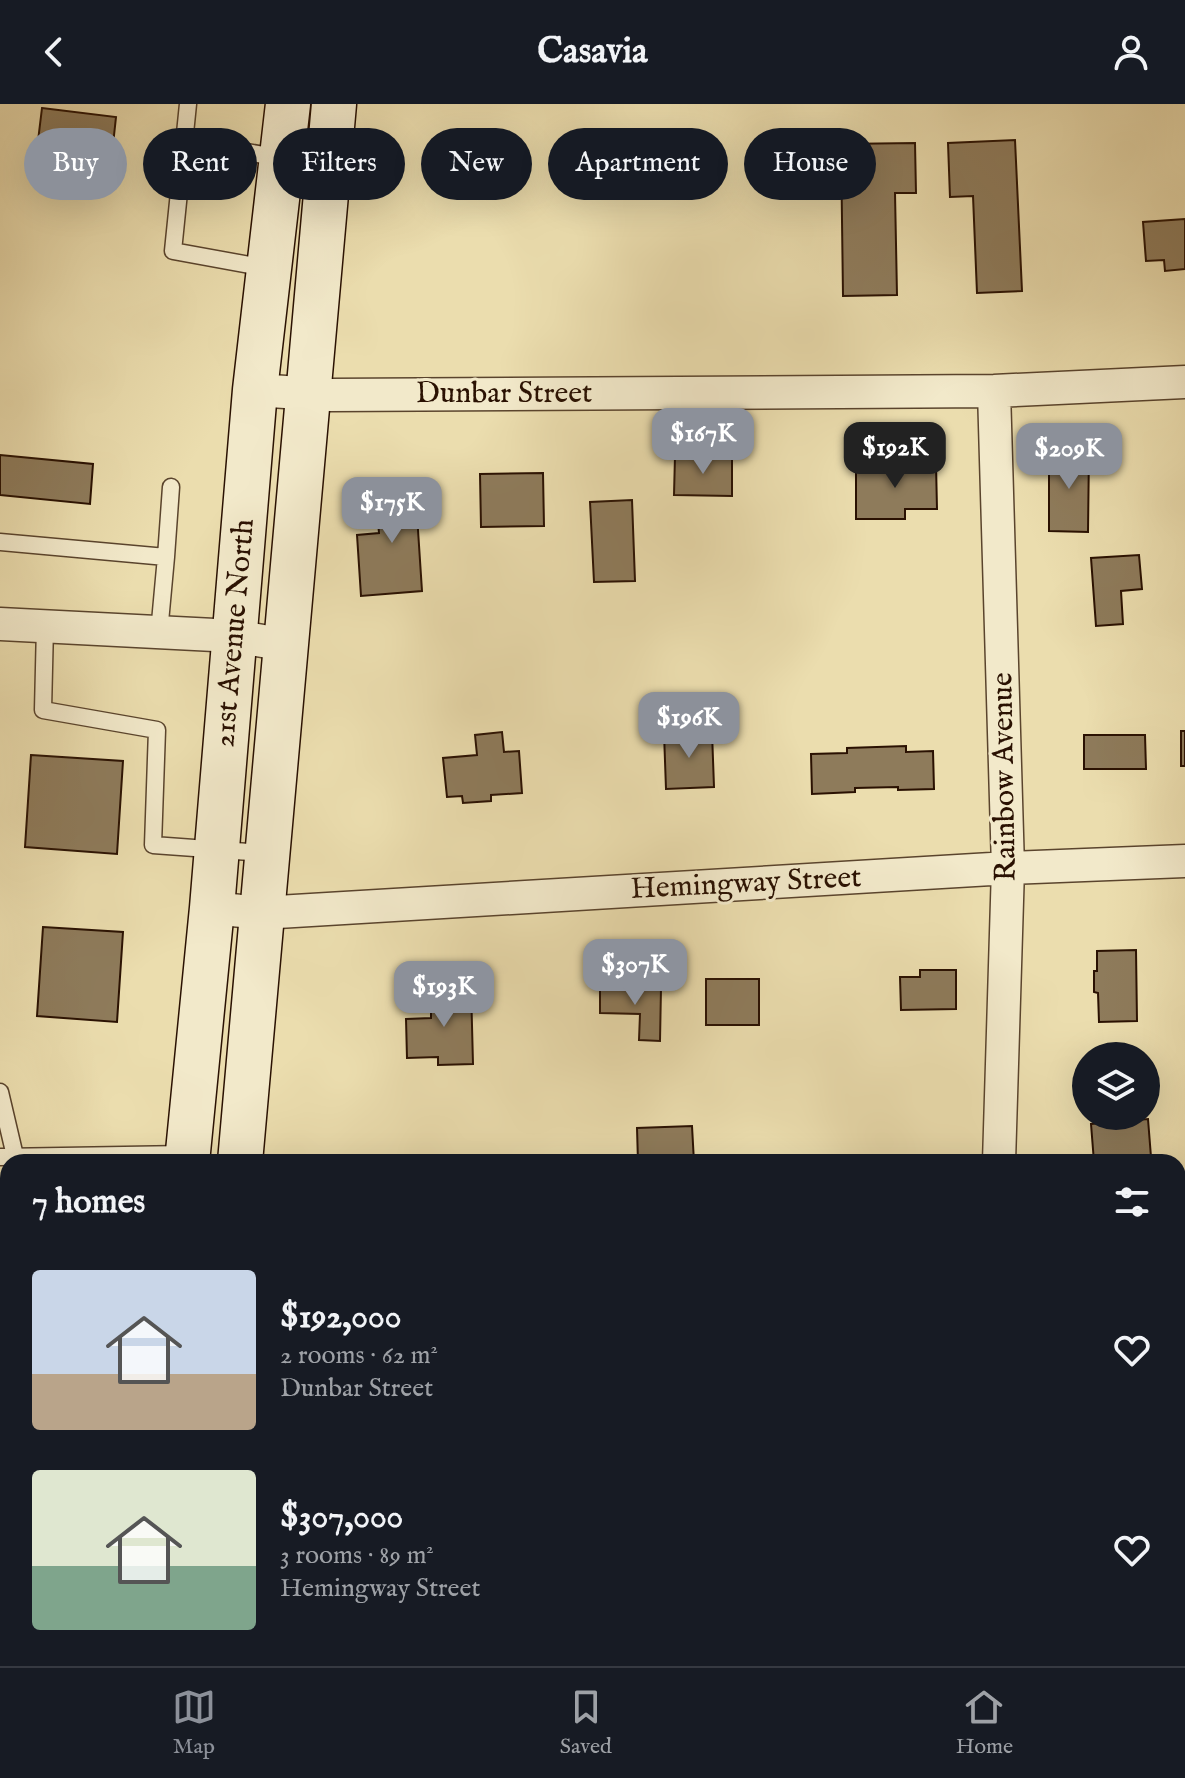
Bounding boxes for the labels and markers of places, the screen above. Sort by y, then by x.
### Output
pin: $167K [647,408,759,476]
pin: $192K [839,422,951,490]
pin: $209K [1013,423,1125,491]
pin: $175K [336,477,448,545]
pin: $196K [633,692,745,760]
pin: $307K [579,939,691,1007]
pin: $193K [388,961,500,1029]

